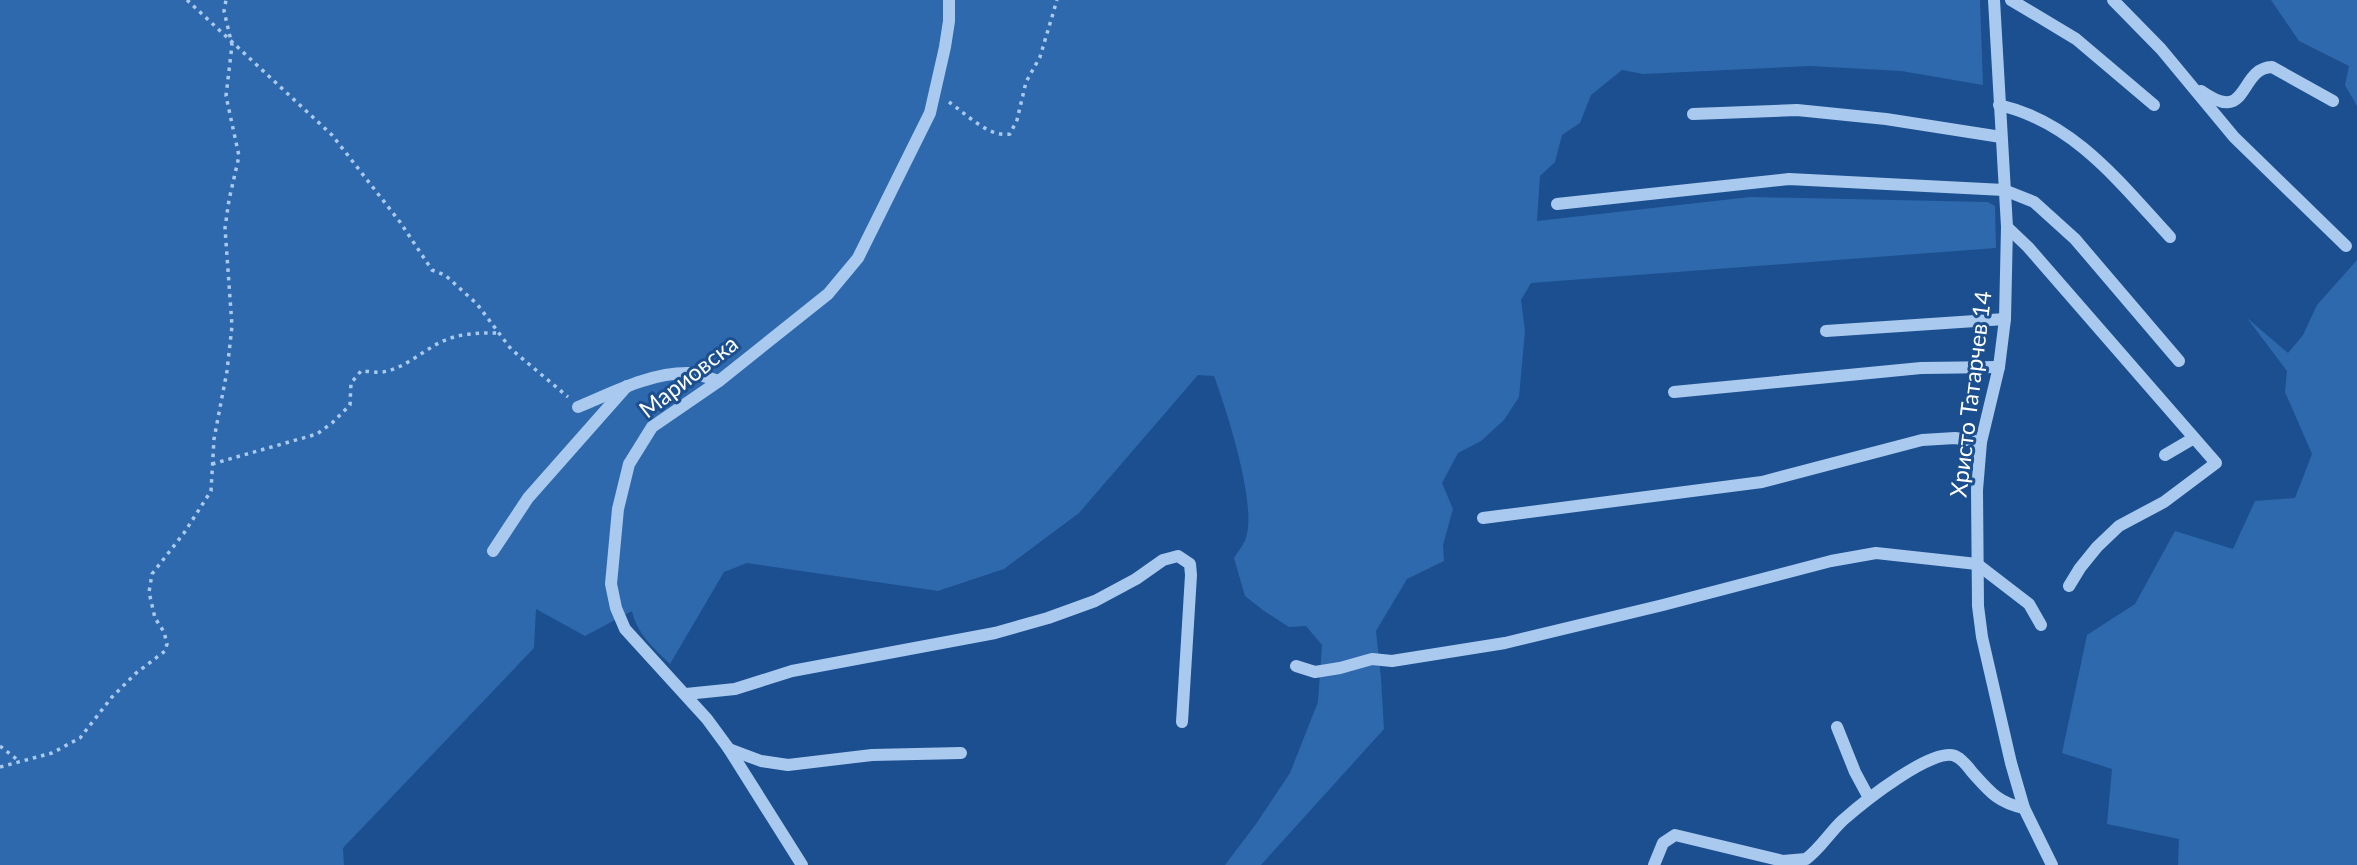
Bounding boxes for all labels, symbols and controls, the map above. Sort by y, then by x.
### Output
street label: Христо Татарчев 14 [1943,289,1997,499]
street label: Мариовска [633,329,743,423]

